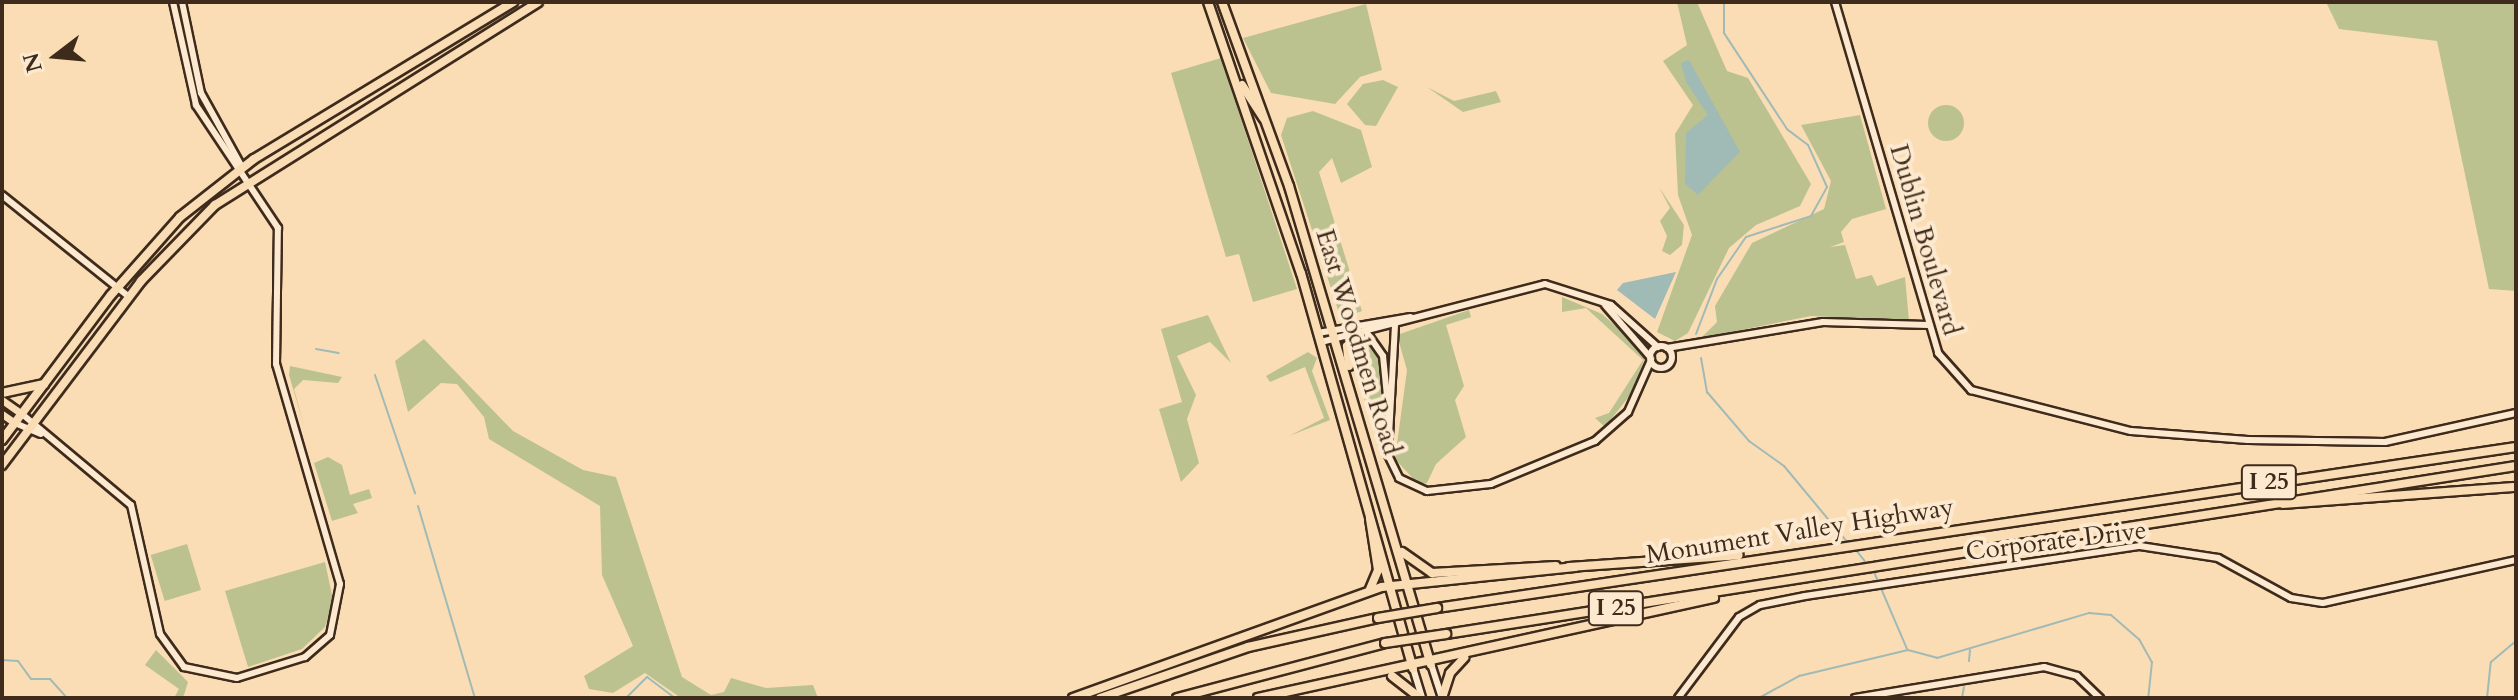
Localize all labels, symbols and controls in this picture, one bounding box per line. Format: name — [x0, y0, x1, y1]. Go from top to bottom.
north arrow — [16, 16, 96, 96]
text: N — [16, 49, 50, 76]
street label: Dublin Boulevard — [1883, 141, 1967, 339]
street label: East Woodmen Road — [1309, 225, 1407, 459]
road number: I 25 — [2239, 462, 2299, 502]
street label: Monument Valley Highway — [1644, 491, 1956, 571]
street label: Corporate Drive — [1964, 514, 2148, 568]
road number: I 25 — [1586, 588, 1646, 628]

